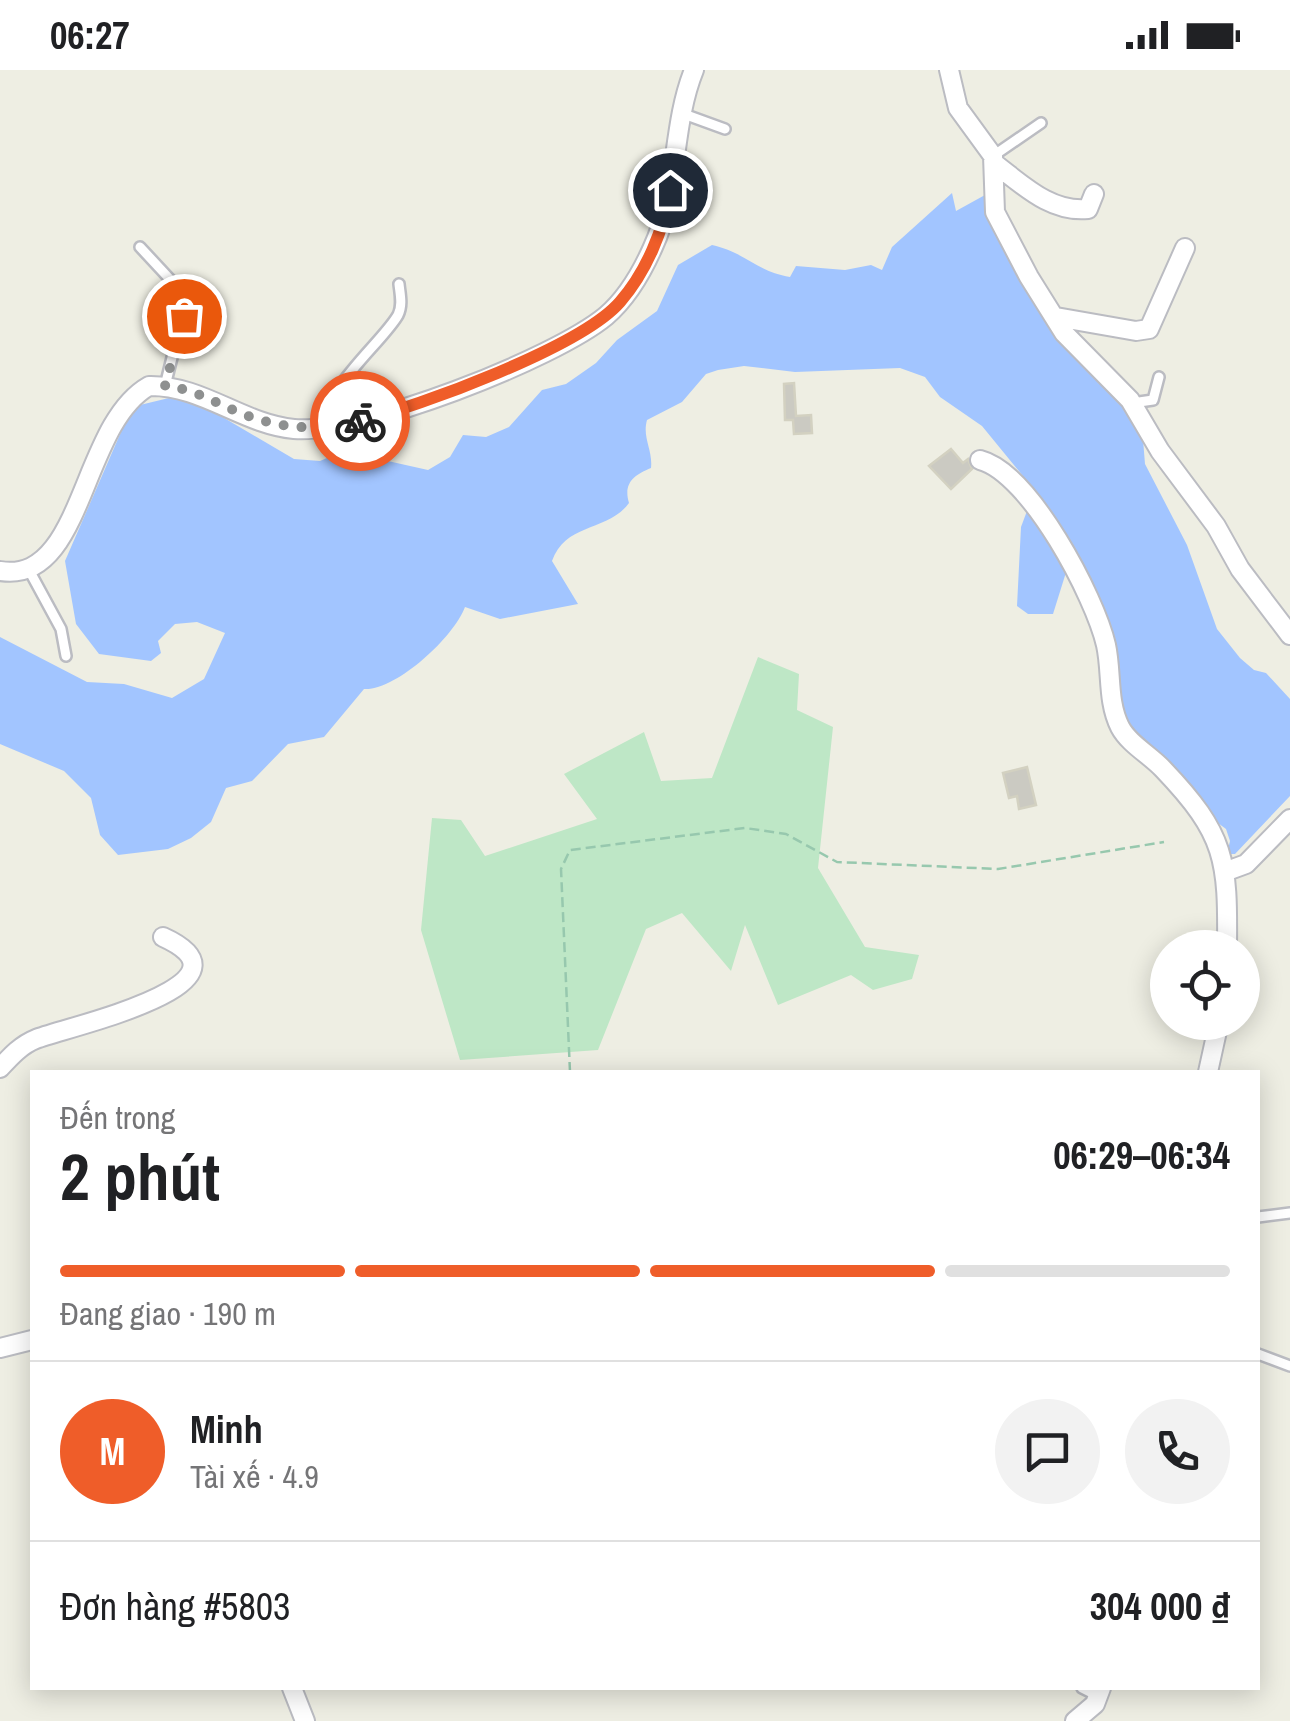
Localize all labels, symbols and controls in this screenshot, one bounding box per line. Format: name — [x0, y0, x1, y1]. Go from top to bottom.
text: 06:27 — [50, 10, 130, 61]
pin — [628, 148, 713, 233]
icon: home — [643, 163, 698, 218]
pin — [142, 274, 227, 359]
icon: bag — [157, 289, 212, 344]
courier — [310, 371, 410, 471]
icon: bike — [333, 394, 388, 449]
map controls — [1150, 930, 1260, 1040]
button: locate — [1150, 930, 1260, 1040]
text: Đến trong — [60, 1096, 175, 1139]
text: 06:29–06:34 — [1053, 1130, 1230, 1181]
text: 2 phút — [60, 1133, 220, 1220]
text: Đang giao · 190 m — [60, 1292, 276, 1335]
button: chat — [995, 1399, 1100, 1504]
button: phone — [1125, 1399, 1230, 1504]
text: Minh — [190, 1404, 263, 1455]
text: M — [100, 1426, 125, 1477]
text: Tài xế · 4.9 — [190, 1455, 319, 1498]
text: Đơn hàng #5803 — [60, 1581, 290, 1632]
text: 304 000 ₫ — [1090, 1581, 1230, 1632]

